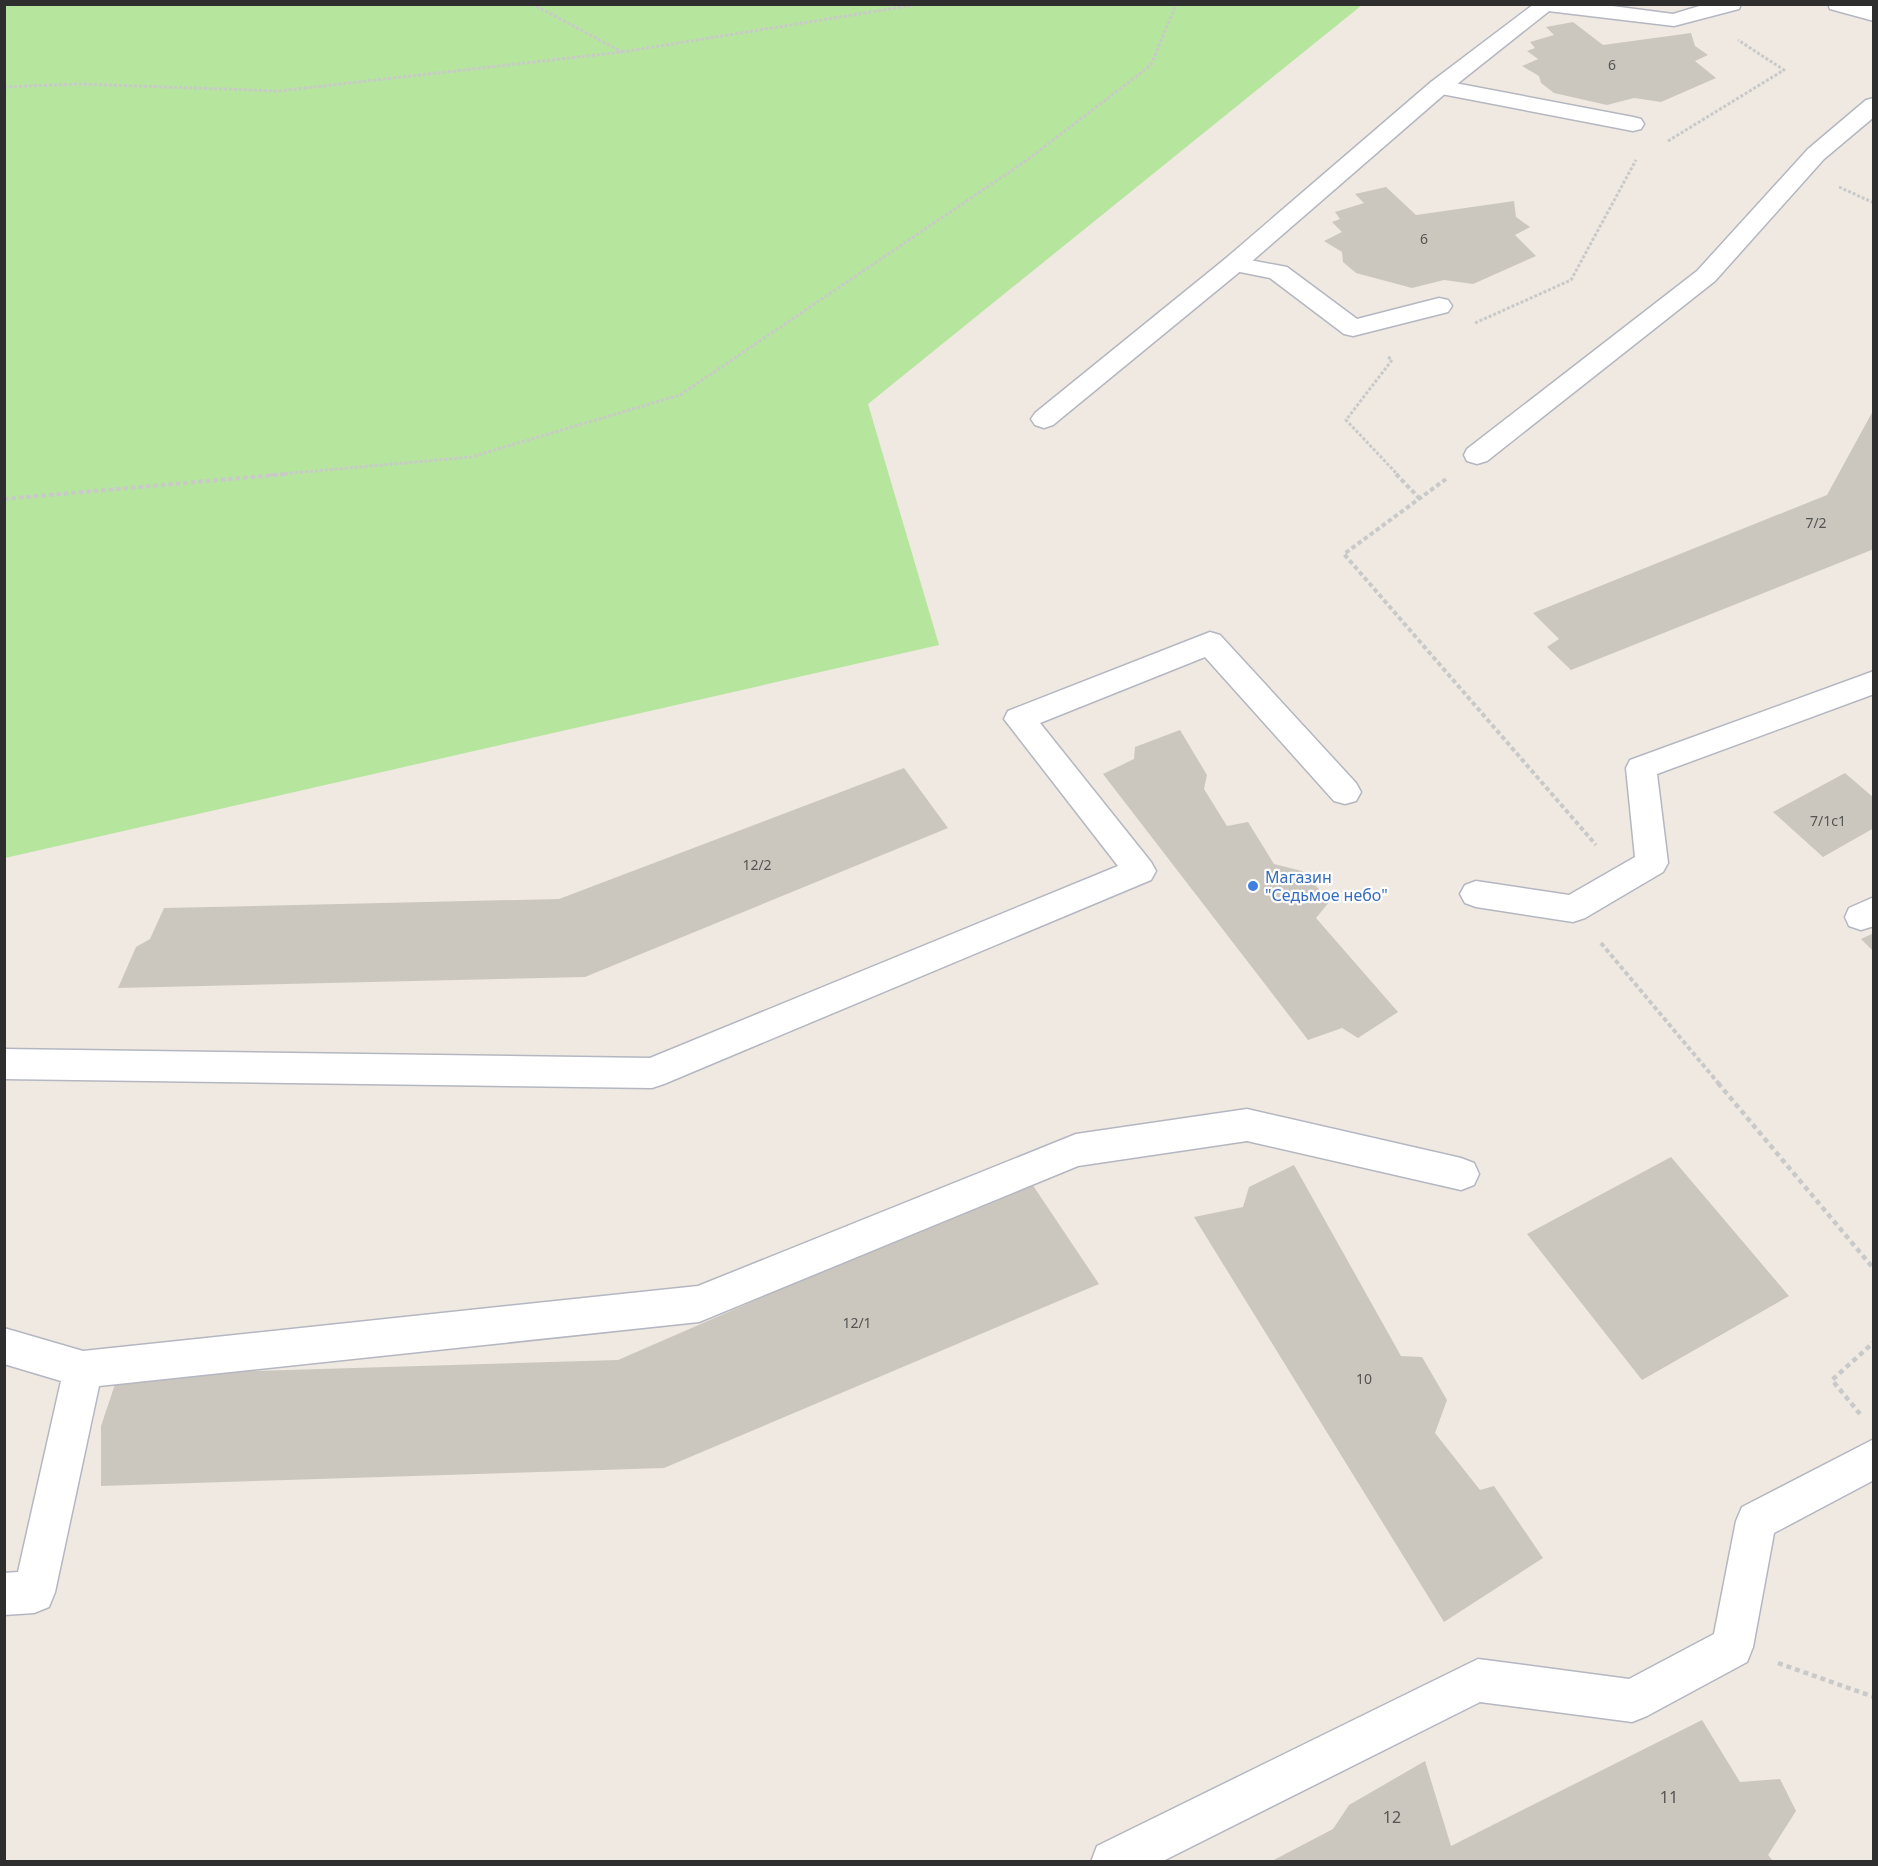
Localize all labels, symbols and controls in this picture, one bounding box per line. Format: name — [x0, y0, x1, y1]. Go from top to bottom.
house number: 6 — [1608, 55, 1616, 74]
house number: 6 — [1420, 229, 1428, 248]
house number: 7/2 — [1805, 513, 1827, 532]
house number: 7/1с1 — [1810, 811, 1846, 830]
house number: 12/2 — [742, 855, 772, 874]
place label: Магазин "Седьмое небо" — [1265, 866, 1388, 906]
marker: Магазин "Седьмое небо" — [1246, 879, 1260, 893]
house number: 12/1 — [842, 1313, 872, 1332]
house number: 10 — [1356, 1369, 1372, 1388]
house number: 11 — [1660, 1786, 1678, 1808]
house number: 12 — [1383, 1806, 1401, 1828]

